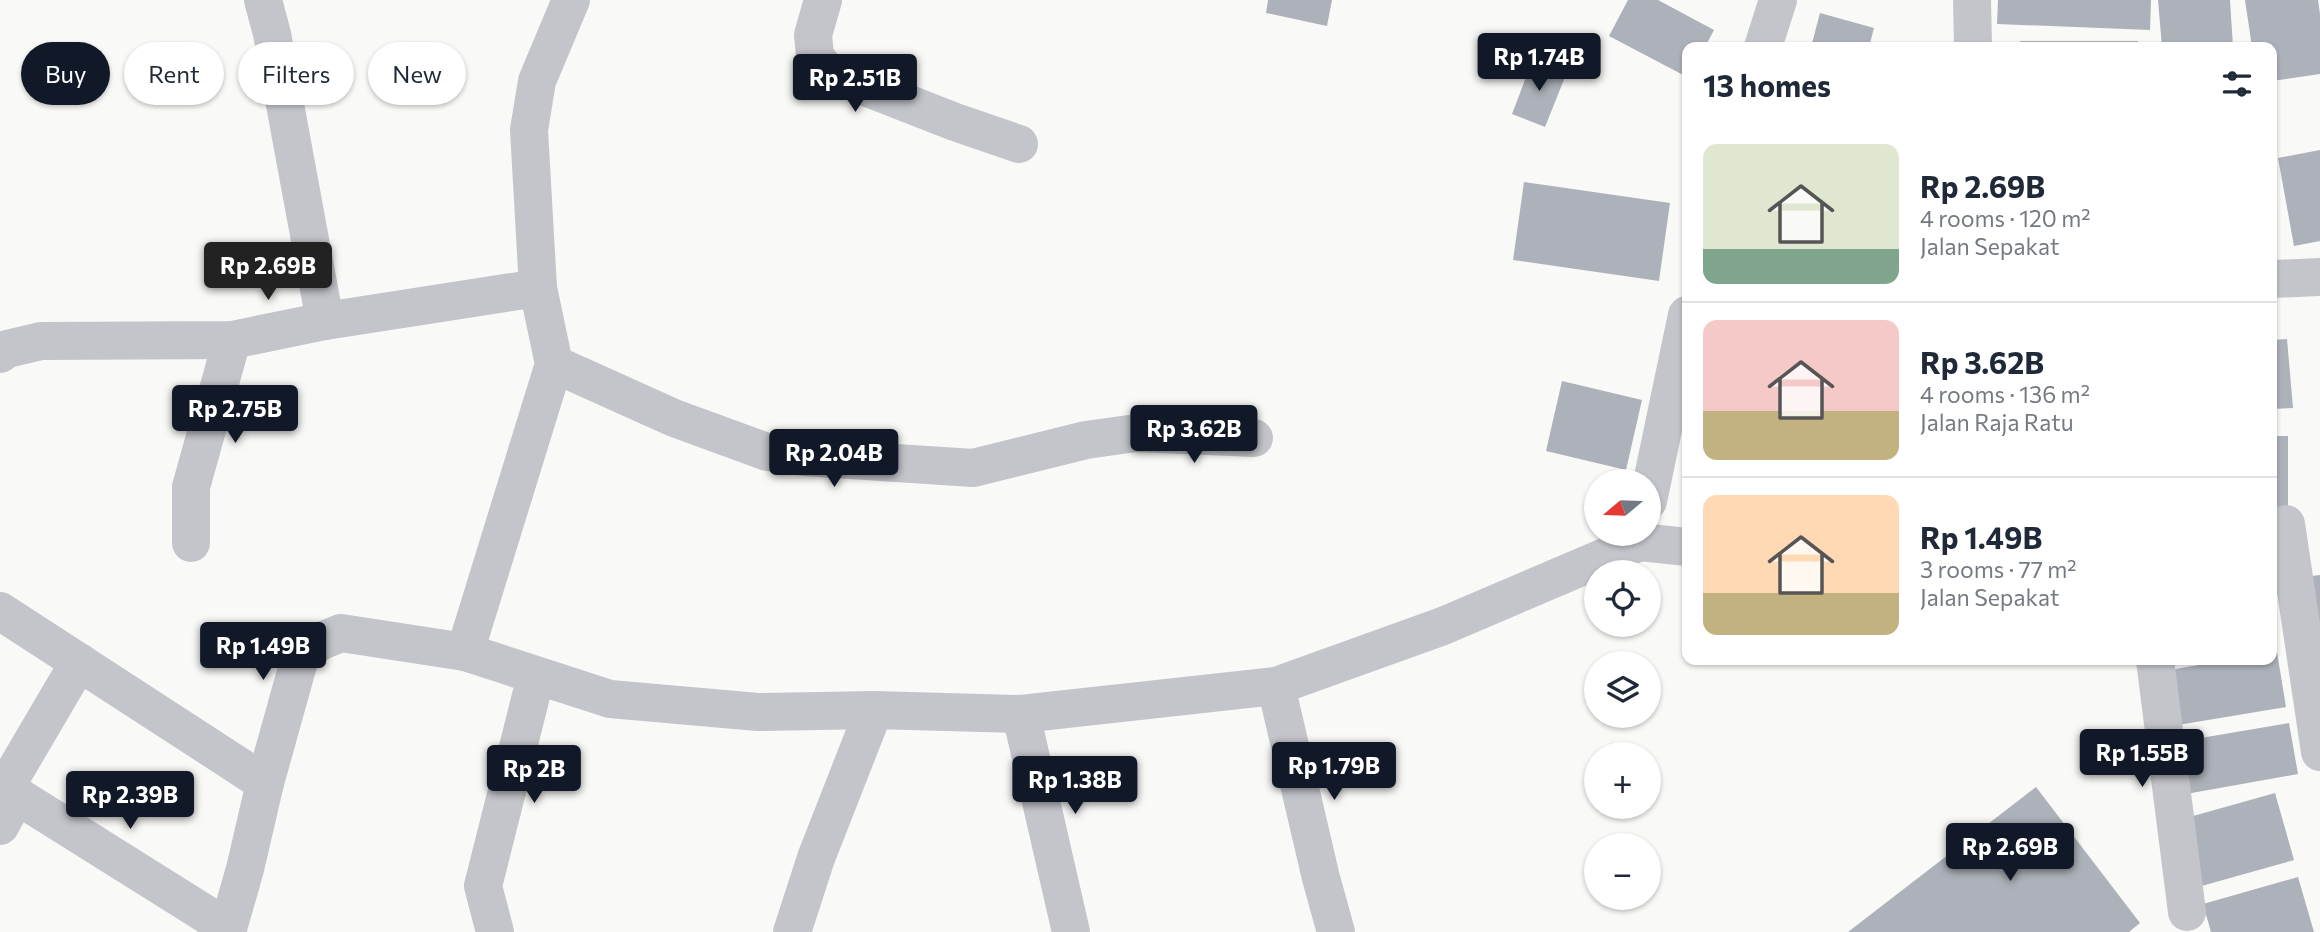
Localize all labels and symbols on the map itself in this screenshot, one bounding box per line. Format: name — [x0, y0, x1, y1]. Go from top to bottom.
pin: Rp 1.74B — [1467, 34, 1611, 93]
pin: Rp 2.51B — [783, 54, 927, 114]
pin: Rp 2.69B — [196, 243, 340, 302]
pin: Rp 2.75B — [163, 386, 307, 445]
pin: Rp 3.62B — [1122, 406, 1266, 465]
pin: Rp 2.04B — [762, 430, 906, 489]
north arrow — [1584, 469, 1661, 546]
pin: Rp 1.49B — [191, 622, 335, 682]
pin: Rp 1.55B — [2070, 730, 2214, 789]
pin: Rp 1.79B — [1262, 742, 1406, 802]
pin: Rp 2B — [485, 746, 583, 805]
pin: Rp 1.38B — [1003, 756, 1147, 816]
pin: Rp 2.39B — [58, 772, 202, 831]
pin: Rp 2.69B — [1938, 824, 2082, 883]

